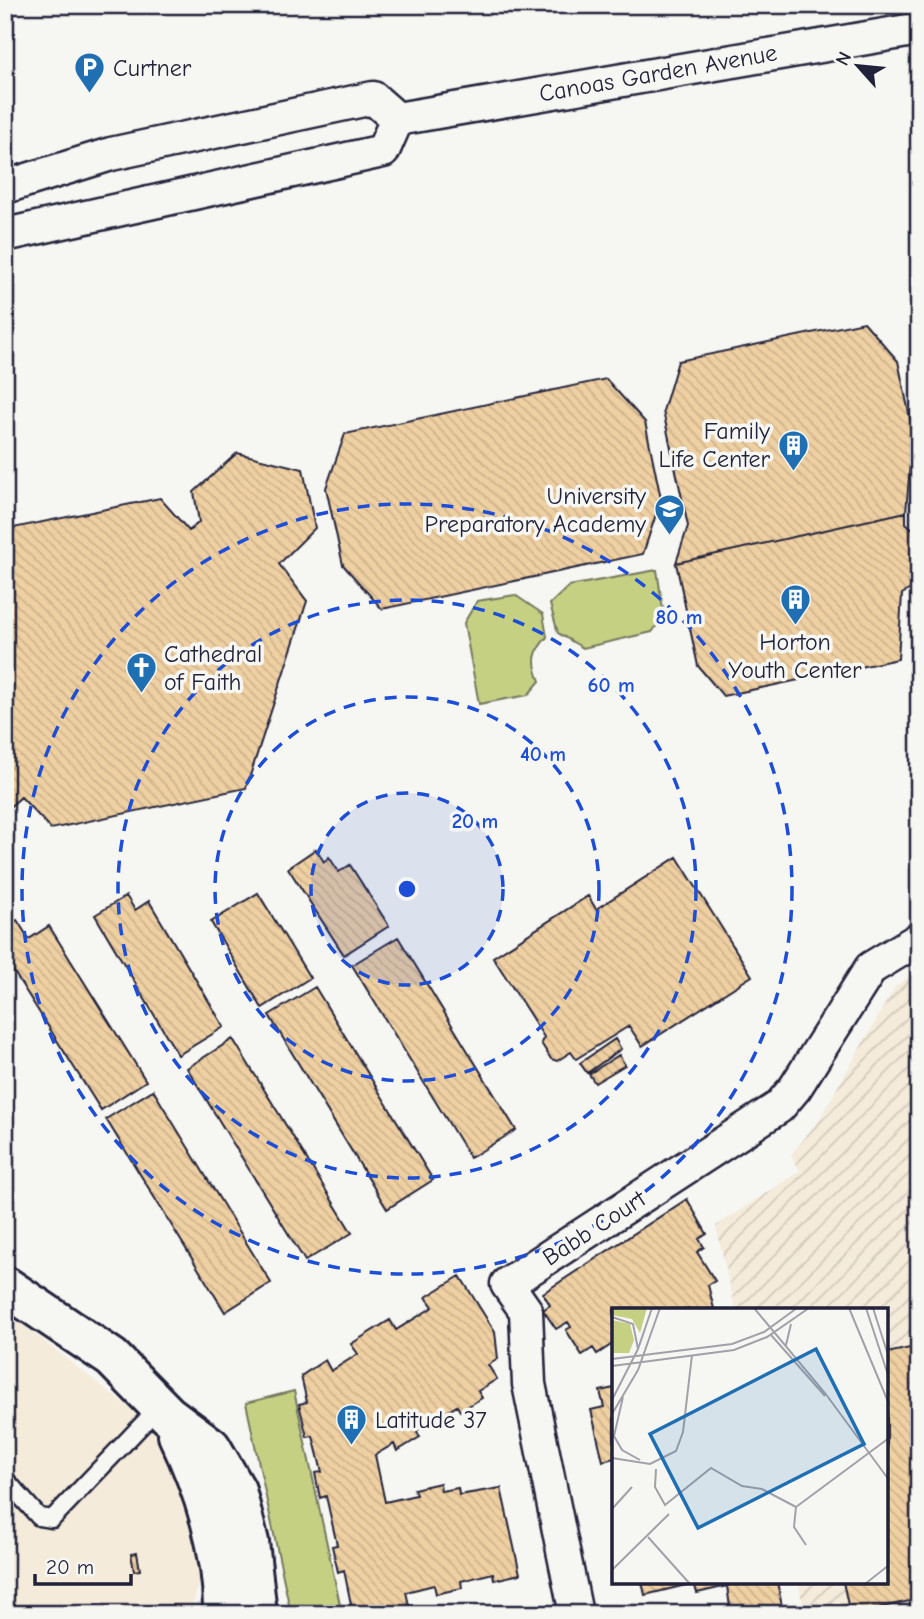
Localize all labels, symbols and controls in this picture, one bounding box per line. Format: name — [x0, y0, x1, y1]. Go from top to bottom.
north arrow — [822, 32, 892, 102]
street label: Canoas Garden Avenue — [537, 38, 779, 108]
text: N — [831, 48, 856, 69]
parking icon: Curtner — [73, 51, 107, 95]
place label: Curtner — [113, 54, 192, 82]
place label: Family Life Center — [658, 417, 770, 473]
building icon: Family Life Center — [776, 428, 810, 472]
place label: University Preparatory Academy — [425, 482, 646, 538]
school or university icon: University Preparatory Academy — [652, 493, 686, 537]
building icon: Horton Youth Center — [778, 583, 812, 627]
text: 80 m — [656, 605, 702, 629]
place label: Horton Youth Center — [728, 628, 862, 684]
place label: Cathedral of Faith — [164, 640, 262, 696]
church icon: Cathedral of Faith — [124, 651, 158, 695]
text: 60 m — [587, 673, 635, 697]
text: 40 m — [520, 742, 566, 766]
text: 20 m — [452, 809, 498, 833]
centre of rings — [395, 877, 419, 901]
street label: Babb Court — [537, 1184, 652, 1272]
inset map — [612, 1308, 889, 1584]
building icon: Latitude 37 — [335, 1403, 369, 1447]
place label: Latitude 37 — [375, 1406, 487, 1434]
scale bar — [35, 1542, 131, 1586]
text: 20 m — [46, 1555, 94, 1579]

